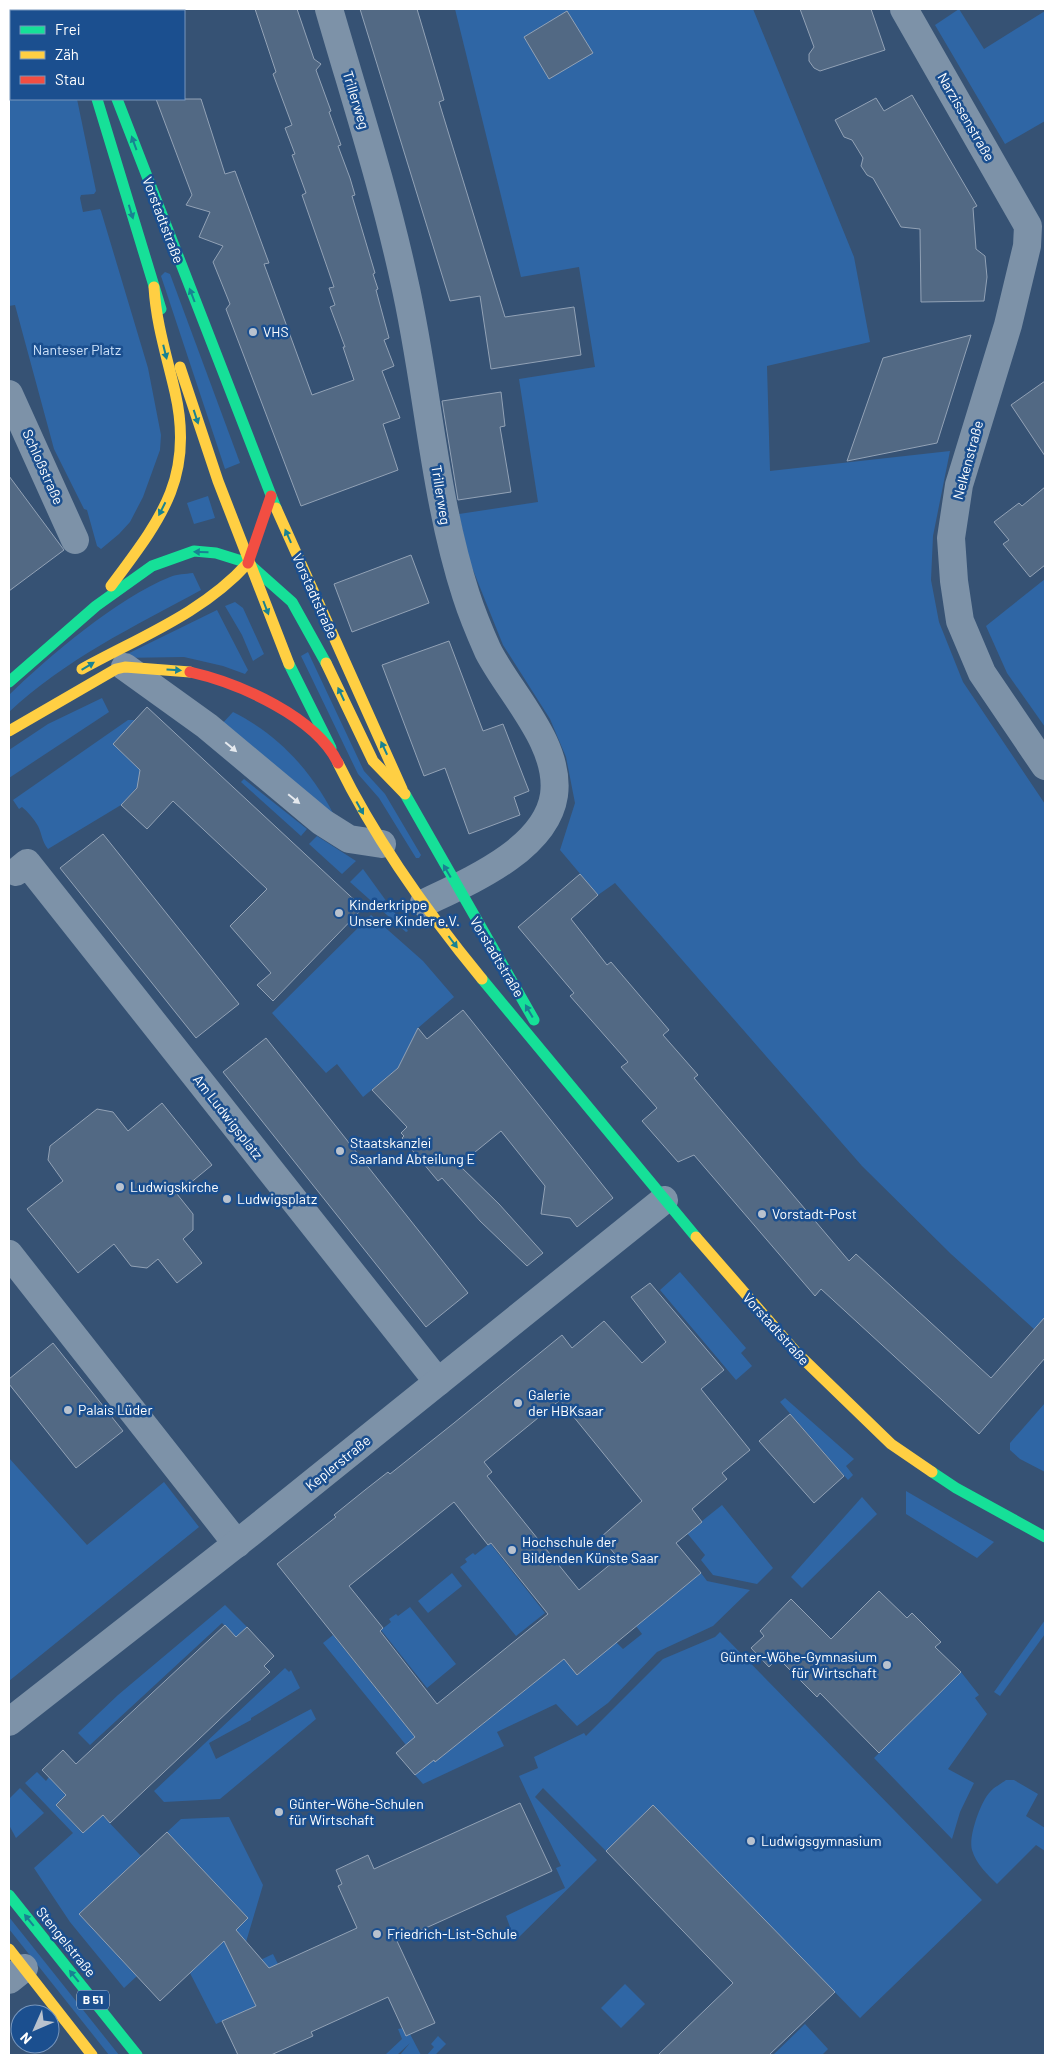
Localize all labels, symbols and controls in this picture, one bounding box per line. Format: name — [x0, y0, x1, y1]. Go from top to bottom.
legend — [10, 10, 185, 100]
text: Frei — [55, 20, 81, 38]
text: Zäh — [55, 45, 79, 63]
street label: Trillerweg — [340, 69, 373, 131]
text: Stau — [55, 70, 85, 88]
street label: Narzissenstraße — [934, 70, 999, 164]
one-way arrow — [130, 136, 137, 151]
street label: Vorstadtstraße — [139, 174, 188, 265]
one-way arrow — [128, 205, 136, 220]
one-way arrow — [188, 287, 196, 302]
place label: VHS — [263, 323, 289, 340]
marker: VHS — [247, 326, 259, 338]
park label: Nanteser Platz — [33, 341, 121, 358]
one-way arrow — [161, 345, 169, 360]
one-way arrow — [193, 409, 200, 424]
street label: Nelkenstraße — [949, 418, 986, 501]
street label: Schloßstraße — [19, 426, 68, 507]
street label: Trillerweg — [428, 464, 455, 526]
one-way arrow — [158, 502, 166, 516]
one-way arrow — [284, 529, 292, 543]
one-way arrow — [193, 548, 209, 556]
street label: Vorstadtstraße — [289, 551, 342, 641]
one-way arrow — [262, 601, 270, 616]
one-way arrow — [82, 661, 95, 670]
one-way arrow — [166, 666, 182, 674]
one-way arrow — [337, 687, 345, 701]
one-way arrow — [225, 741, 237, 753]
one-way arrow — [379, 741, 387, 755]
one-way arrow — [287, 793, 300, 804]
one-way arrow — [356, 801, 365, 814]
one-way arrow — [442, 865, 451, 878]
place label: Kinderkrippe Unsere Kinder e.V. — [349, 896, 460, 929]
marker: Kinderkrippe Unsere Kinder e.V. — [333, 907, 345, 919]
street label: Vorstadtstraße — [467, 913, 528, 1000]
one-way arrow — [448, 935, 458, 949]
one-way arrow — [525, 1005, 534, 1018]
street label: Am Ludwigsplatz — [190, 1071, 267, 1163]
place label: Staatskanzlei Saarland Abteilung E — [350, 1134, 475, 1167]
marker: Staatskanzlei Saarland Abteilung E — [334, 1145, 346, 1157]
place label: Ludwigskirche — [130, 1178, 219, 1195]
marker: Ludwigskirche — [114, 1181, 126, 1193]
place label: Ludwigsplatz — [237, 1190, 317, 1207]
marker: Ludwigsplatz — [221, 1193, 233, 1205]
place label: Vorstadt-Post — [772, 1205, 857, 1222]
marker: Vorstadt-Post — [756, 1208, 768, 1220]
street label: Vorstadtstraße — [740, 1289, 813, 1368]
place label: Galerie der HBKsaar — [528, 1386, 604, 1419]
marker: Galerie der HBKsaar — [512, 1397, 524, 1409]
place label: Palais Lüder — [78, 1401, 153, 1418]
marker: Palais Lüder — [62, 1404, 74, 1416]
street label: Keplerstraße — [302, 1431, 374, 1494]
place label: Hochschule der Bildenden Künste Saar — [522, 1533, 659, 1566]
marker: Hochschule der Bildenden Künste Saar — [506, 1544, 518, 1556]
place label: Günter-Wöhe-Gymnasium für Wirtschaft — [720, 1648, 877, 1681]
marker: Günter-Wöhe-Gymnasium für Wirtschaft — [881, 1659, 893, 1671]
place label: Günter-Wöhe-Schulen für Wirtschaft — [289, 1795, 424, 1828]
marker: Günter-Wöhe-Schulen für Wirtschaft — [273, 1806, 285, 1818]
place label: Ludwigsgymnasium — [761, 1832, 882, 1849]
marker: Ludwigsgymnasium — [745, 1835, 757, 1847]
street label: Stengelstraße — [33, 1903, 100, 1980]
one-way arrow — [23, 1914, 34, 1927]
place label: Friedrich-List-Schule — [387, 1925, 517, 1942]
marker: Friedrich-List-Schule — [371, 1928, 383, 1940]
one-way arrow — [68, 1970, 79, 1983]
road number: B 51 — [77, 1990, 109, 2010]
north arrow — [10, 2004, 60, 2054]
text: N — [16, 2029, 35, 2048]

